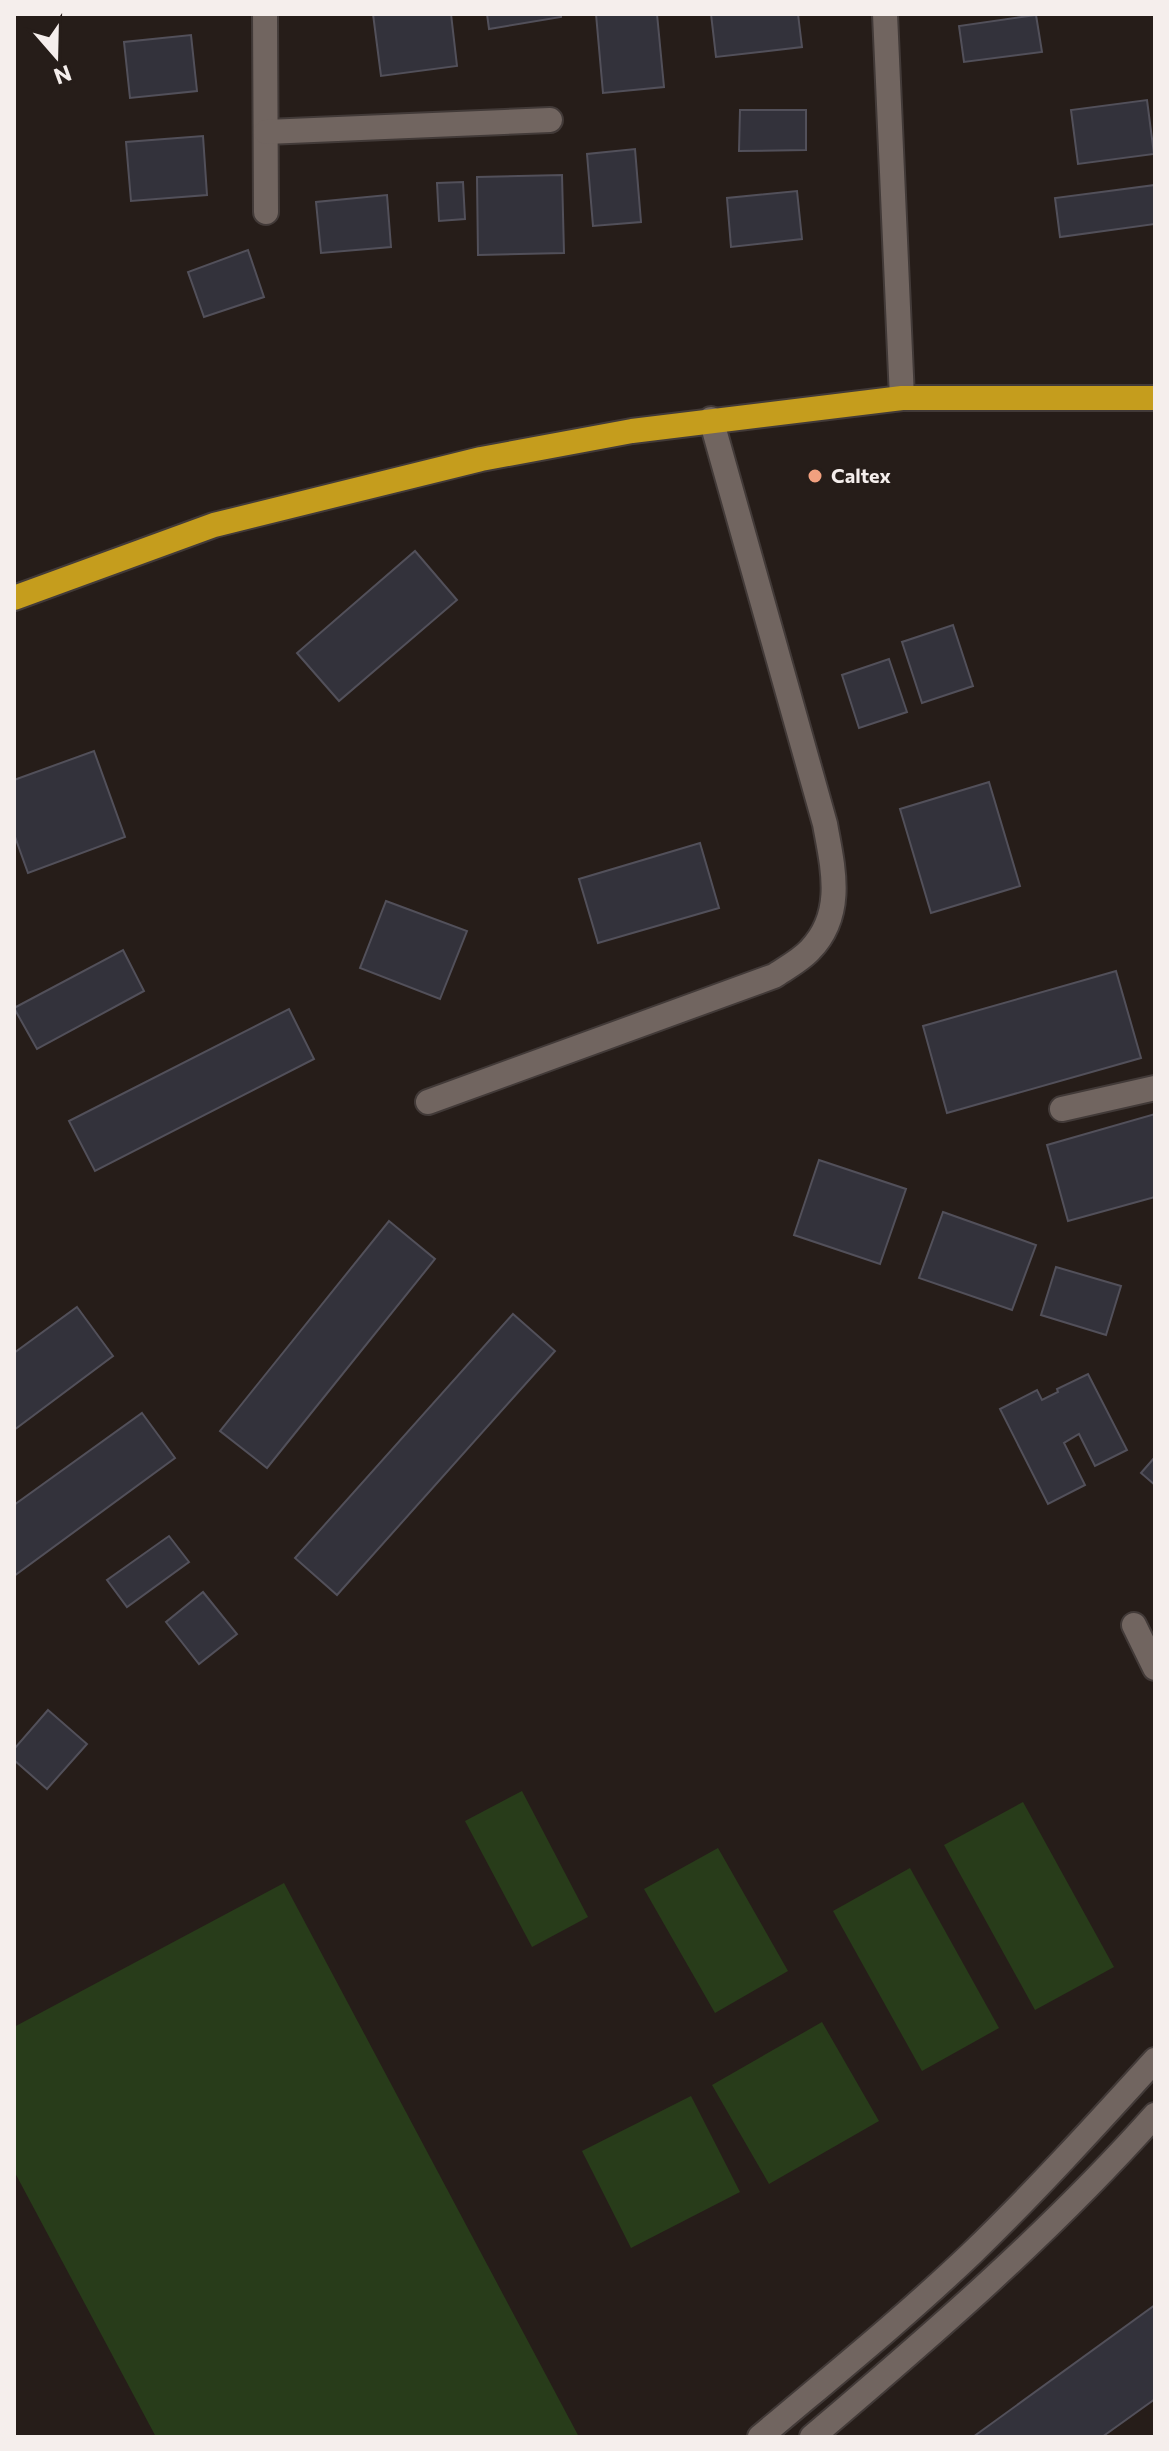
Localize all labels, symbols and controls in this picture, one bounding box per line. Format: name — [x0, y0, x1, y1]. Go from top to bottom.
north arrow — [16, 16, 96, 96]
text: N — [51, 60, 75, 91]
place label: Caltex — [831, 463, 892, 487]
marker: Caltex — [806, 467, 824, 485]

